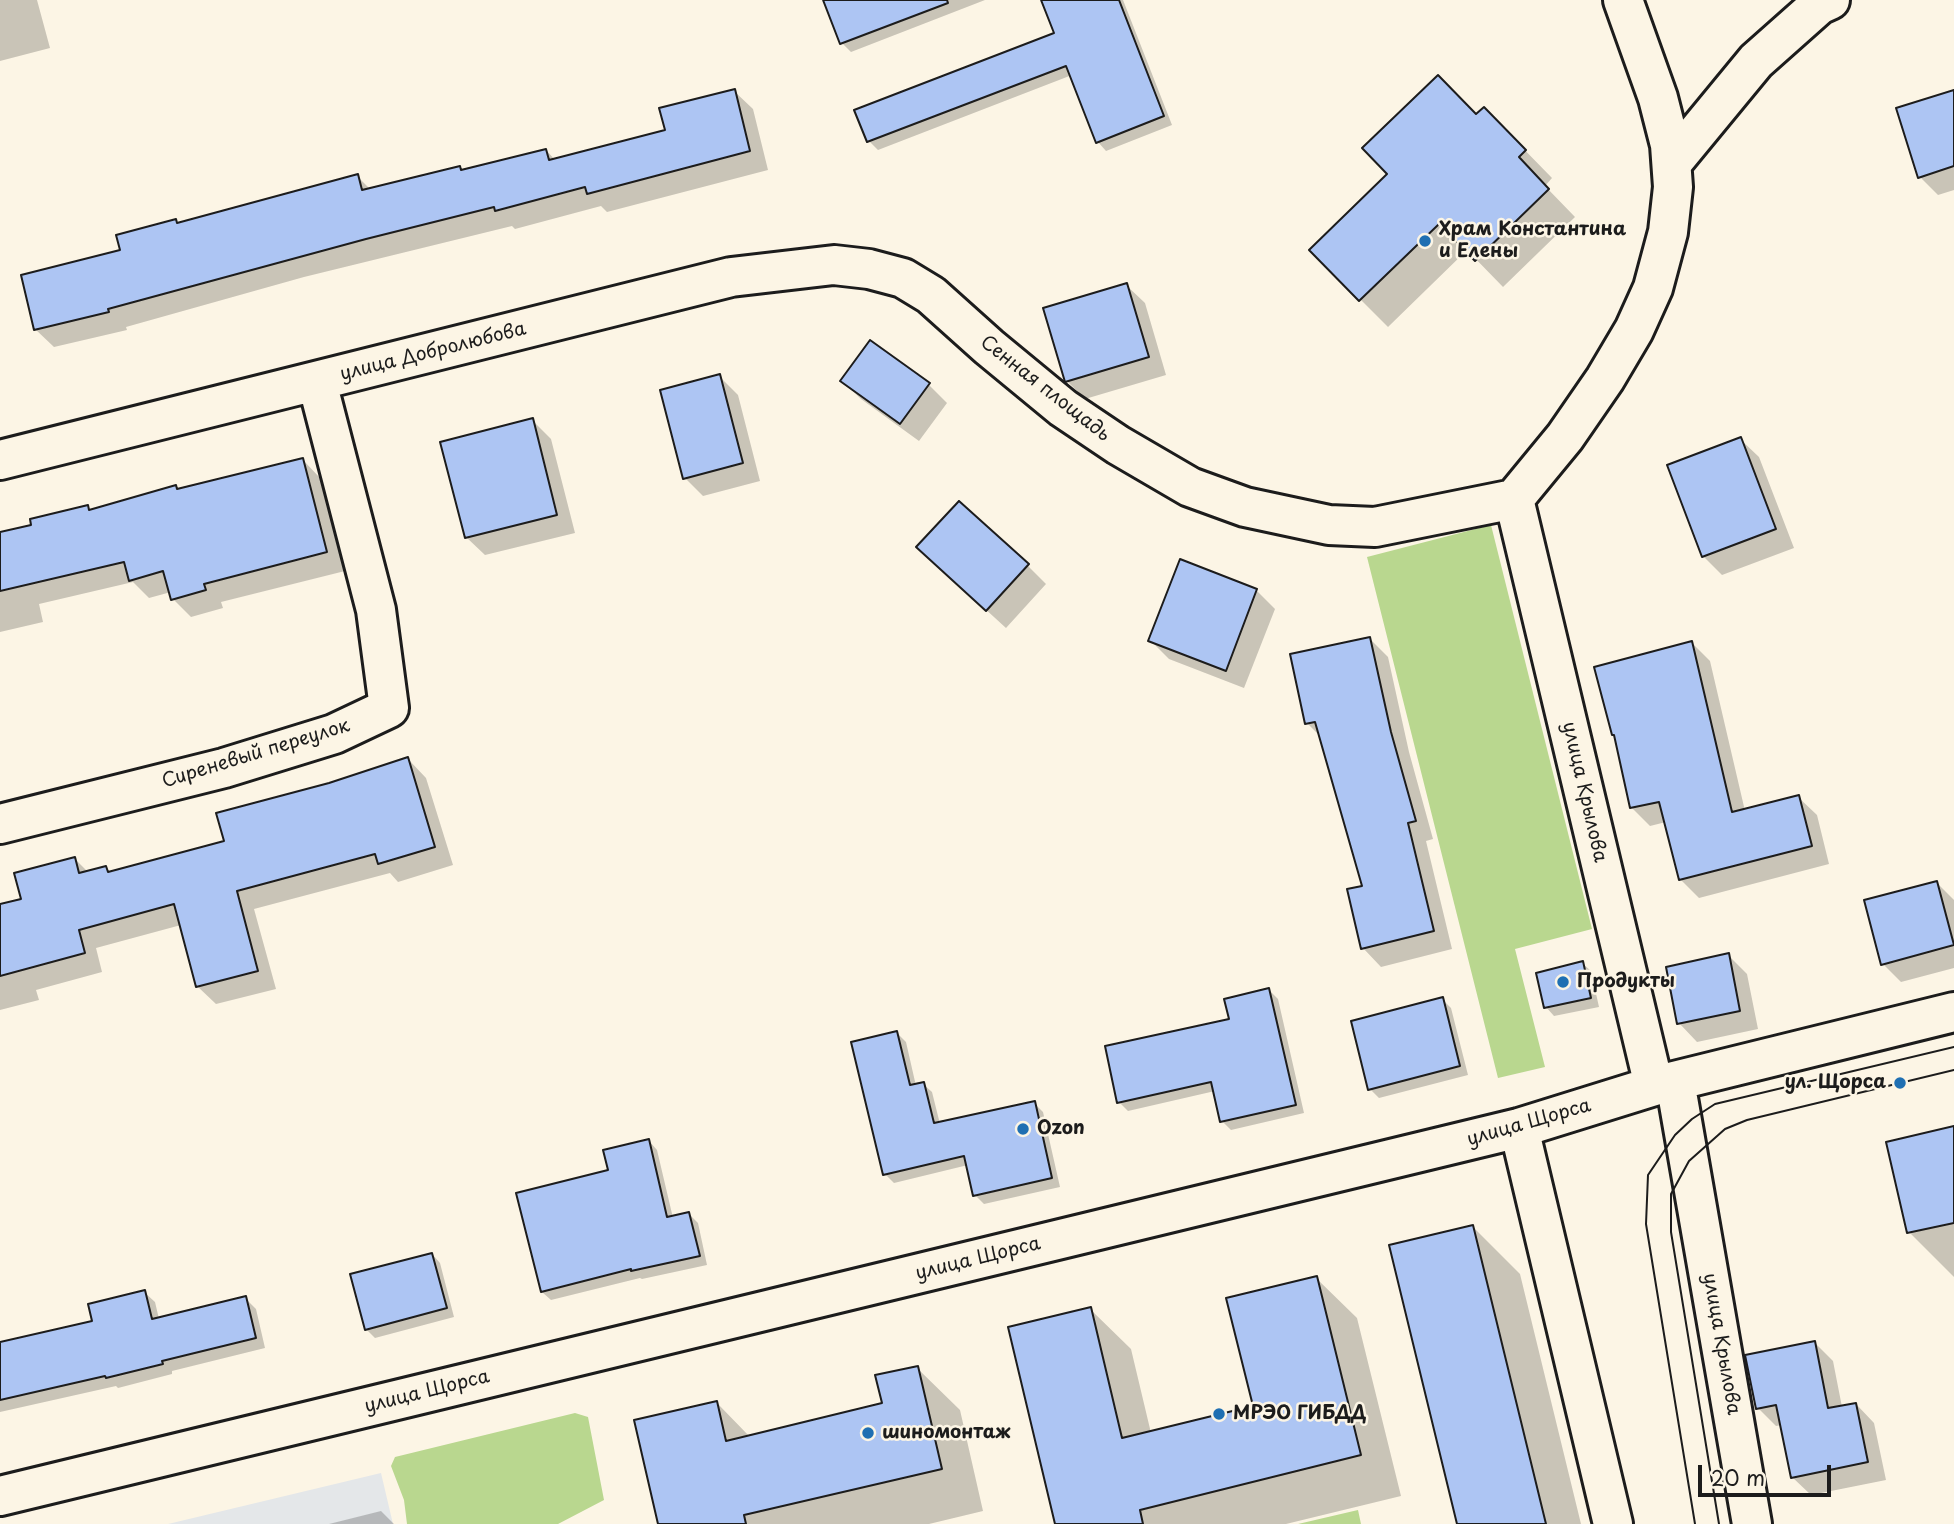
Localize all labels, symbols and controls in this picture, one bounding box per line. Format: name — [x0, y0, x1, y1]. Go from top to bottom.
place label: Храм Константина и Елены — [1439, 219, 1626, 263]
marker: Храм Константина и Елены — [1417, 233, 1433, 249]
street label: улица Добролюбова — [338, 318, 528, 386]
street label: Сенная площадь — [976, 331, 1114, 447]
street label: Сиреневый переулок — [159, 715, 353, 793]
street label: улица Крылова — [1557, 719, 1611, 865]
place label: Продукты — [1577, 971, 1675, 993]
marker: Продукты — [1555, 974, 1571, 990]
place label: ул. Щорса — [1785, 1072, 1886, 1094]
marker: ул. Щорса — [1892, 1075, 1908, 1091]
street label: улица Щорса — [1464, 1094, 1594, 1152]
place label: Ozon — [1037, 1118, 1085, 1140]
marker: Ozon — [1015, 1121, 1031, 1137]
street label: улица Щорса — [913, 1232, 1043, 1286]
street label: улица Крылова — [1697, 1271, 1745, 1417]
street label: улица Щорса — [362, 1365, 492, 1419]
place label: МРЭО ГИБДД — [1233, 1403, 1366, 1425]
marker: МРЭО ГИБДД — [1211, 1406, 1227, 1422]
place label: шиномонтаж — [882, 1422, 1011, 1444]
marker: шиномонтаж — [860, 1425, 876, 1441]
scale bar — [1702, 1450, 1835, 1494]
text: 20 m — [1711, 1461, 1765, 1493]

